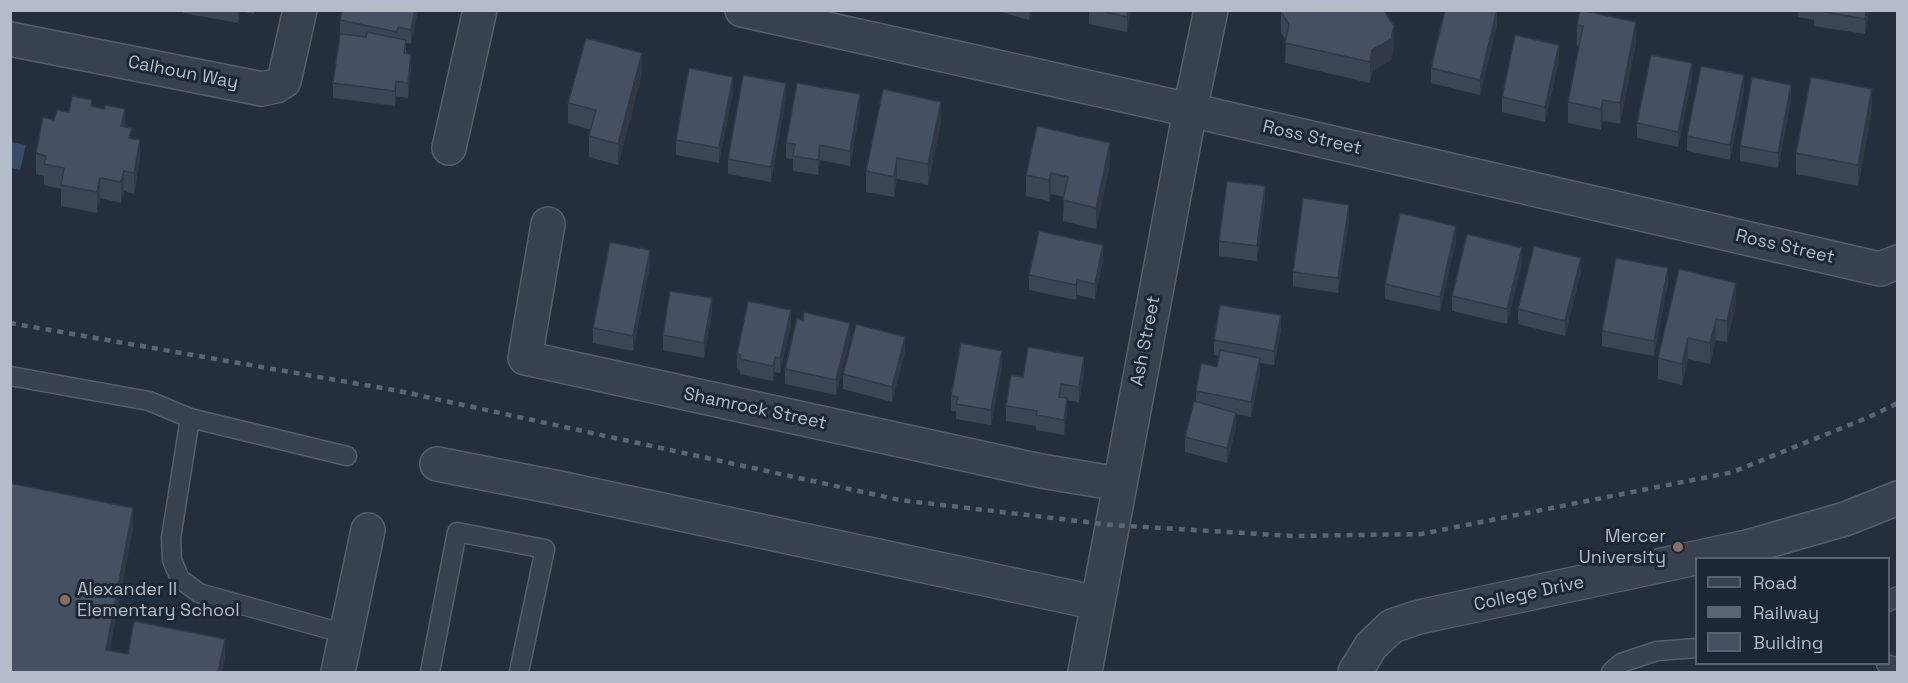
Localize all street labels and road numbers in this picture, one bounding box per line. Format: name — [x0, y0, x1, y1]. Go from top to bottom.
street label: Calhoun Way — [126, 52, 240, 94]
street label: Ross Street — [1260, 116, 1364, 160]
street label: Ross Street — [1733, 225, 1837, 269]
street label: Ash Street — [1127, 294, 1165, 388]
street label: Shamrock Street — [682, 383, 828, 435]
street label: College Drive — [1472, 572, 1586, 616]

